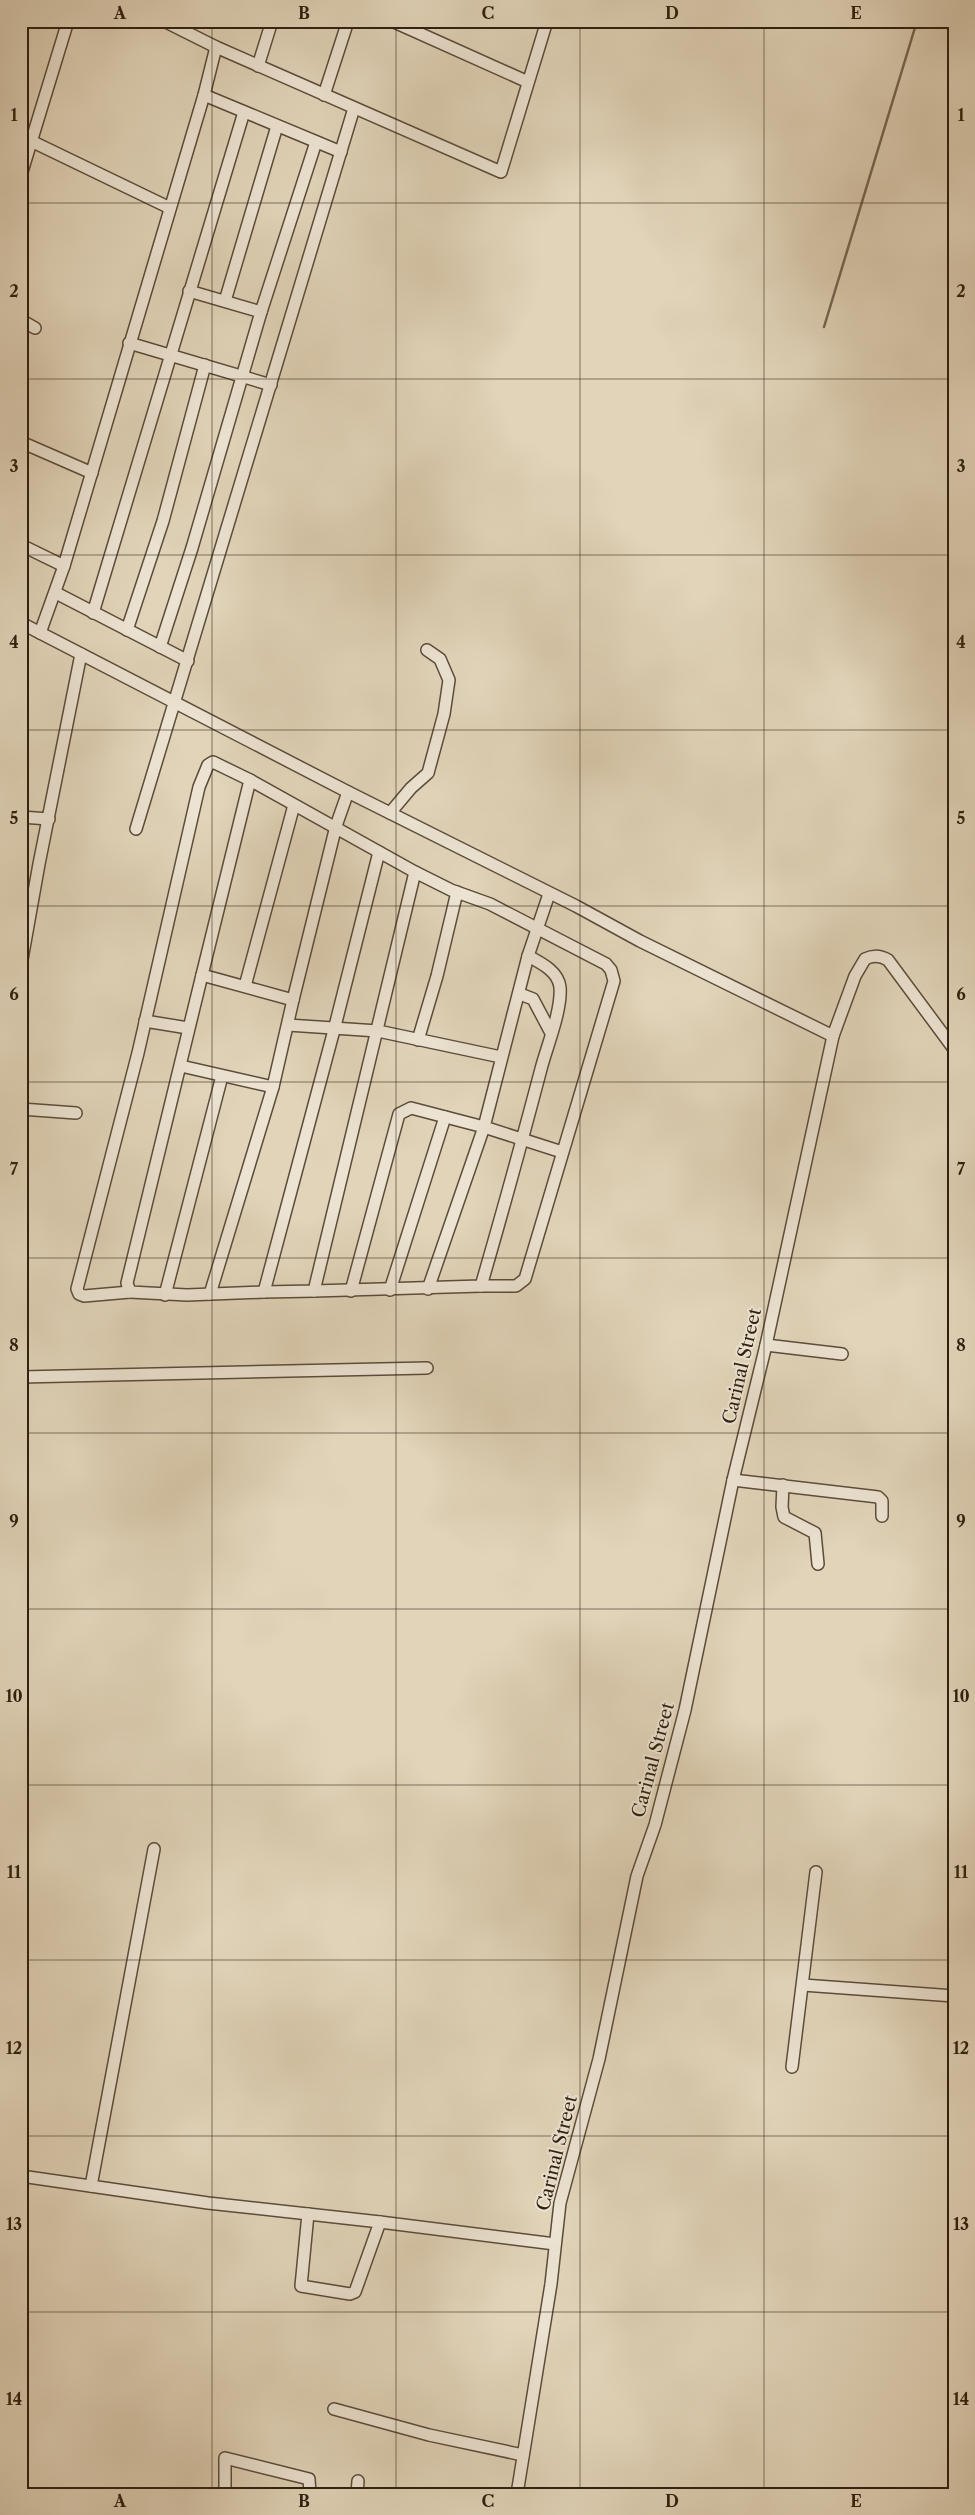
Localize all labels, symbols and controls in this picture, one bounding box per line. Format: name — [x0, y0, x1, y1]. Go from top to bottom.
text: A — [113, 3, 127, 23]
text: B — [298, 3, 310, 23]
text: C — [482, 3, 494, 23]
text: D — [665, 3, 679, 23]
text: E — [850, 3, 862, 23]
text: 1 — [10, 105, 18, 125]
text: 1 — [957, 105, 965, 125]
text: 2 — [9, 281, 19, 301]
text: 2 — [956, 281, 966, 301]
text: 3 — [9, 456, 19, 476]
text: 3 — [956, 456, 966, 476]
text: 4 — [9, 632, 19, 652]
text: 4 — [956, 632, 966, 652]
text: 5 — [10, 808, 19, 828]
text: 5 — [957, 808, 966, 828]
text: 6 — [9, 984, 19, 1004]
text: 6 — [956, 984, 966, 1004]
text: 7 — [10, 1159, 19, 1179]
text: 7 — [957, 1159, 966, 1179]
street label: Carinal Street — [718, 1305, 766, 1426]
text: 8 — [9, 1335, 19, 1355]
text: 8 — [956, 1335, 966, 1355]
text: 9 — [9, 1511, 19, 1531]
text: 9 — [956, 1511, 966, 1531]
text: 10 — [5, 1686, 23, 1706]
text: 10 — [952, 1686, 970, 1706]
street label: Carinal Street — [627, 1699, 679, 1820]
text: 11 — [7, 1862, 22, 1882]
text: 11 — [954, 1862, 969, 1882]
text: 12 — [6, 2038, 22, 2058]
text: 12 — [953, 2038, 969, 2058]
street label: Carinal Street — [532, 2092, 582, 2213]
text: 13 — [6, 2214, 22, 2234]
text: 13 — [953, 2214, 969, 2234]
text: 14 — [6, 2389, 22, 2409]
text: 14 — [953, 2389, 969, 2409]
text: A — [113, 2491, 127, 2511]
text: B — [298, 2491, 310, 2511]
text: C — [482, 2491, 494, 2511]
text: D — [665, 2491, 679, 2511]
text: E — [850, 2491, 862, 2511]

